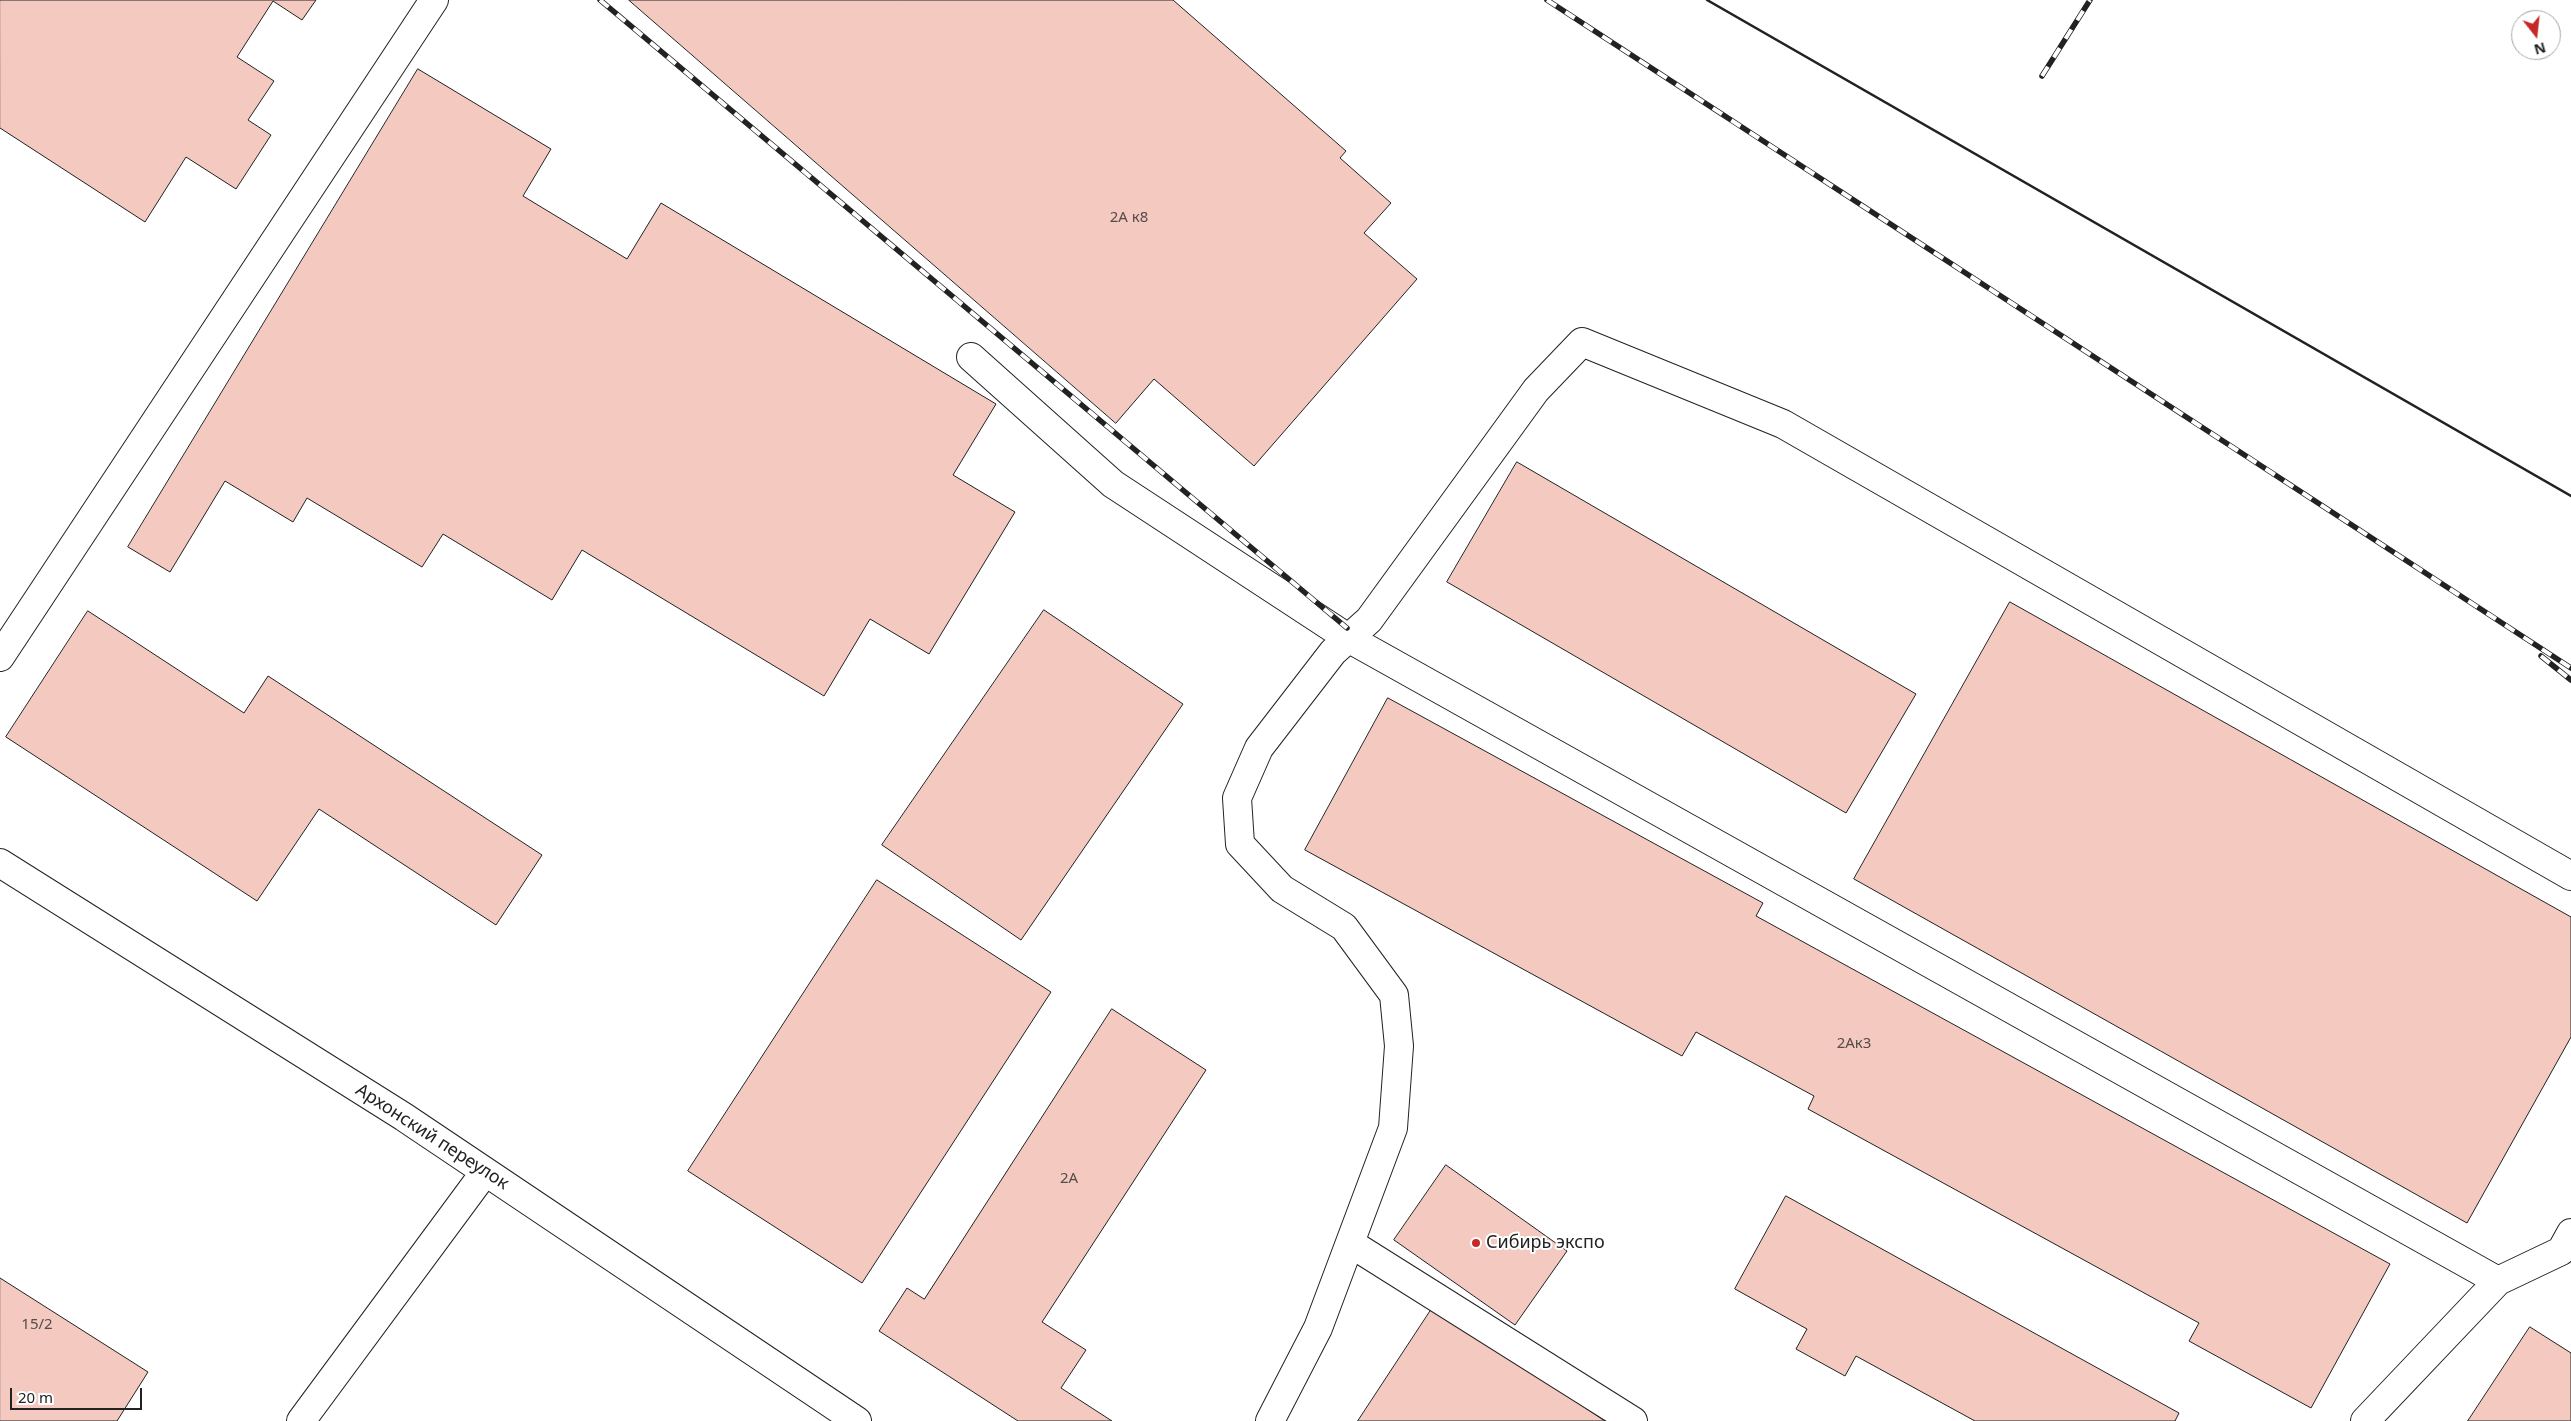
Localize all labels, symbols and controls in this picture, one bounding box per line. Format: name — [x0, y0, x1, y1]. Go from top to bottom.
north arrow — [2511, 10, 2561, 60]
text: N — [2532, 38, 2548, 60]
house number: 2А к8 — [1110, 209, 1148, 227]
house number: 2Ак3 — [1837, 1035, 1871, 1053]
street label: Архонский переулок — [351, 1079, 513, 1195]
house number: 2А — [1060, 1170, 1078, 1188]
place label: Сибирь экспо — [1486, 1232, 1605, 1254]
marker: Сибирь экспо — [1470, 1237, 1482, 1249]
house number: 15/2 — [21, 1316, 53, 1334]
scale bar — [12, 1378, 145, 1410]
text: 20 m — [18, 1387, 53, 1407]

